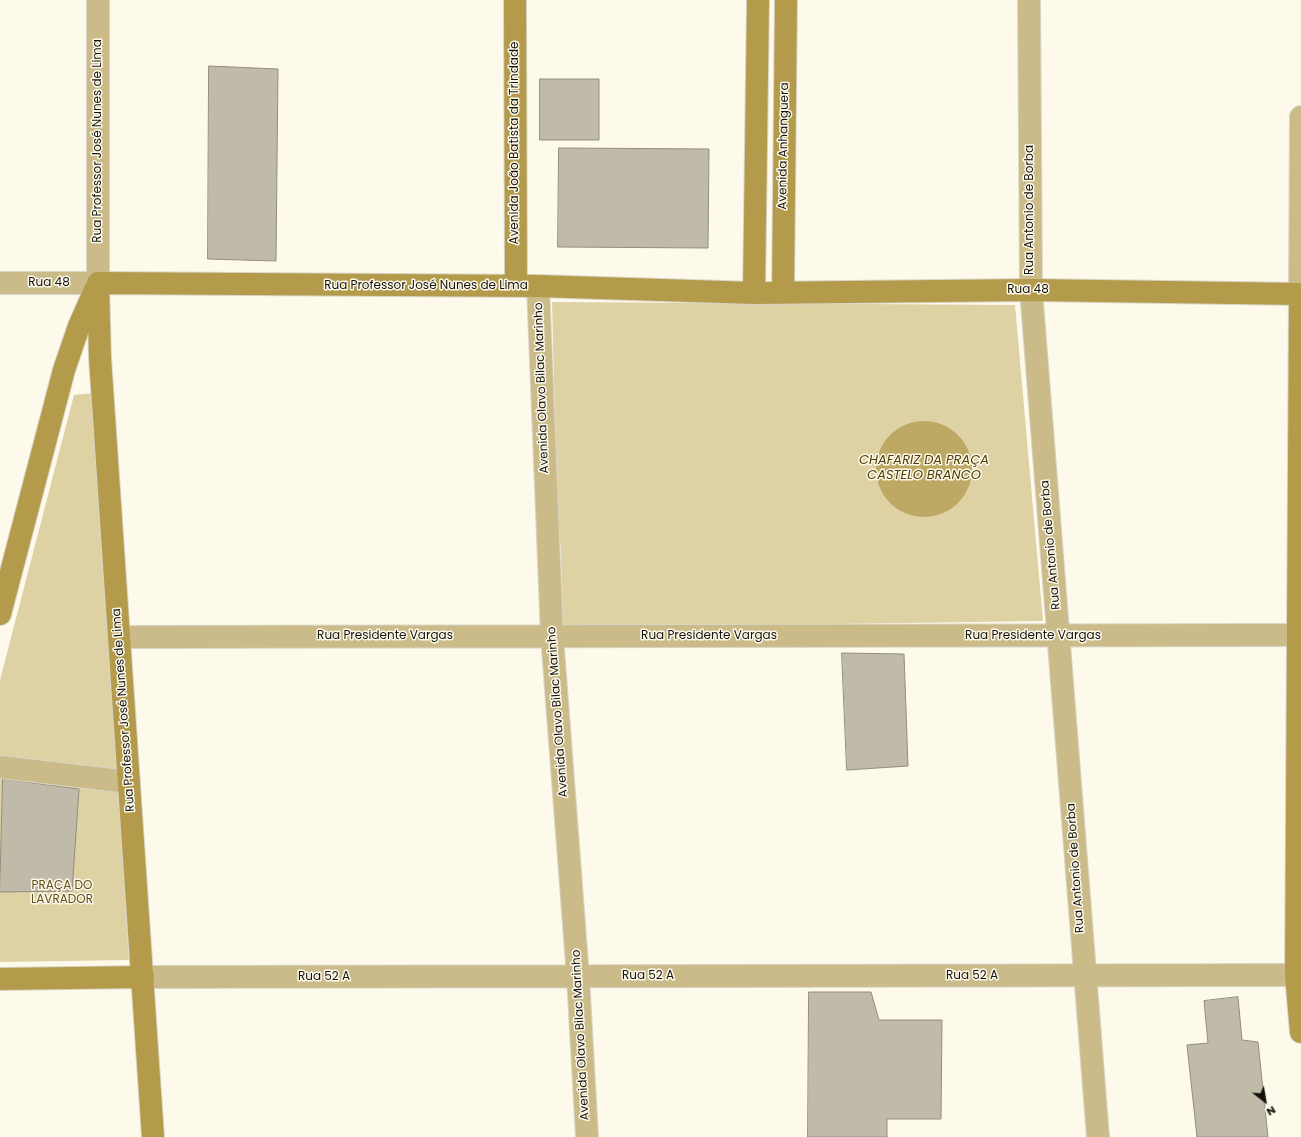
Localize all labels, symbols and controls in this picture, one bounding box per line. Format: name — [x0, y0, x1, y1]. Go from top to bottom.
street label: Rua Professor José Nunes de Lima — [91, 39, 105, 243]
street label: Avenida João Batista da Trindade — [508, 42, 522, 244]
street label: Avenida Anhanguera — [776, 82, 792, 210]
street label: Rua Antonio de Borba — [1023, 145, 1037, 275]
street label: Rua 48 — [28, 276, 70, 290]
street label: Rua Professor José Nunes de Lima — [324, 279, 528, 293]
street label: Rua 48 — [1007, 283, 1049, 297]
street label: Avenida Olavo Bilac Marinho — [532, 302, 552, 474]
water label: CHAFARIZ DA PRAÇA CASTELO BRANCO — [859, 453, 989, 484]
street label: Rua Antonio de Borba — [1038, 480, 1064, 610]
street label: Rua Professor José Nunes de Lima — [110, 608, 138, 812]
street label: Avenida Olavo Bilac Marinho — [545, 626, 571, 798]
street label: Rua Presidente Vargas — [317, 629, 453, 643]
street label: Rua Presidente Vargas — [641, 629, 777, 643]
street label: Rua Presidente Vargas — [965, 629, 1101, 643]
street label: Rua Antonio de Borba — [1064, 803, 1088, 933]
park label: PRAÇA DO LAVRADOR — [31, 879, 93, 907]
street label: Avenida Olavo Bilac Marinho — [569, 949, 593, 1121]
street label: Rua 52 A — [622, 969, 674, 983]
street label: Rua 52 A — [946, 969, 998, 983]
street label: Rua 52 A — [298, 970, 350, 984]
north arrow — [1245, 1081, 1285, 1121]
text: N — [1264, 1102, 1279, 1120]

